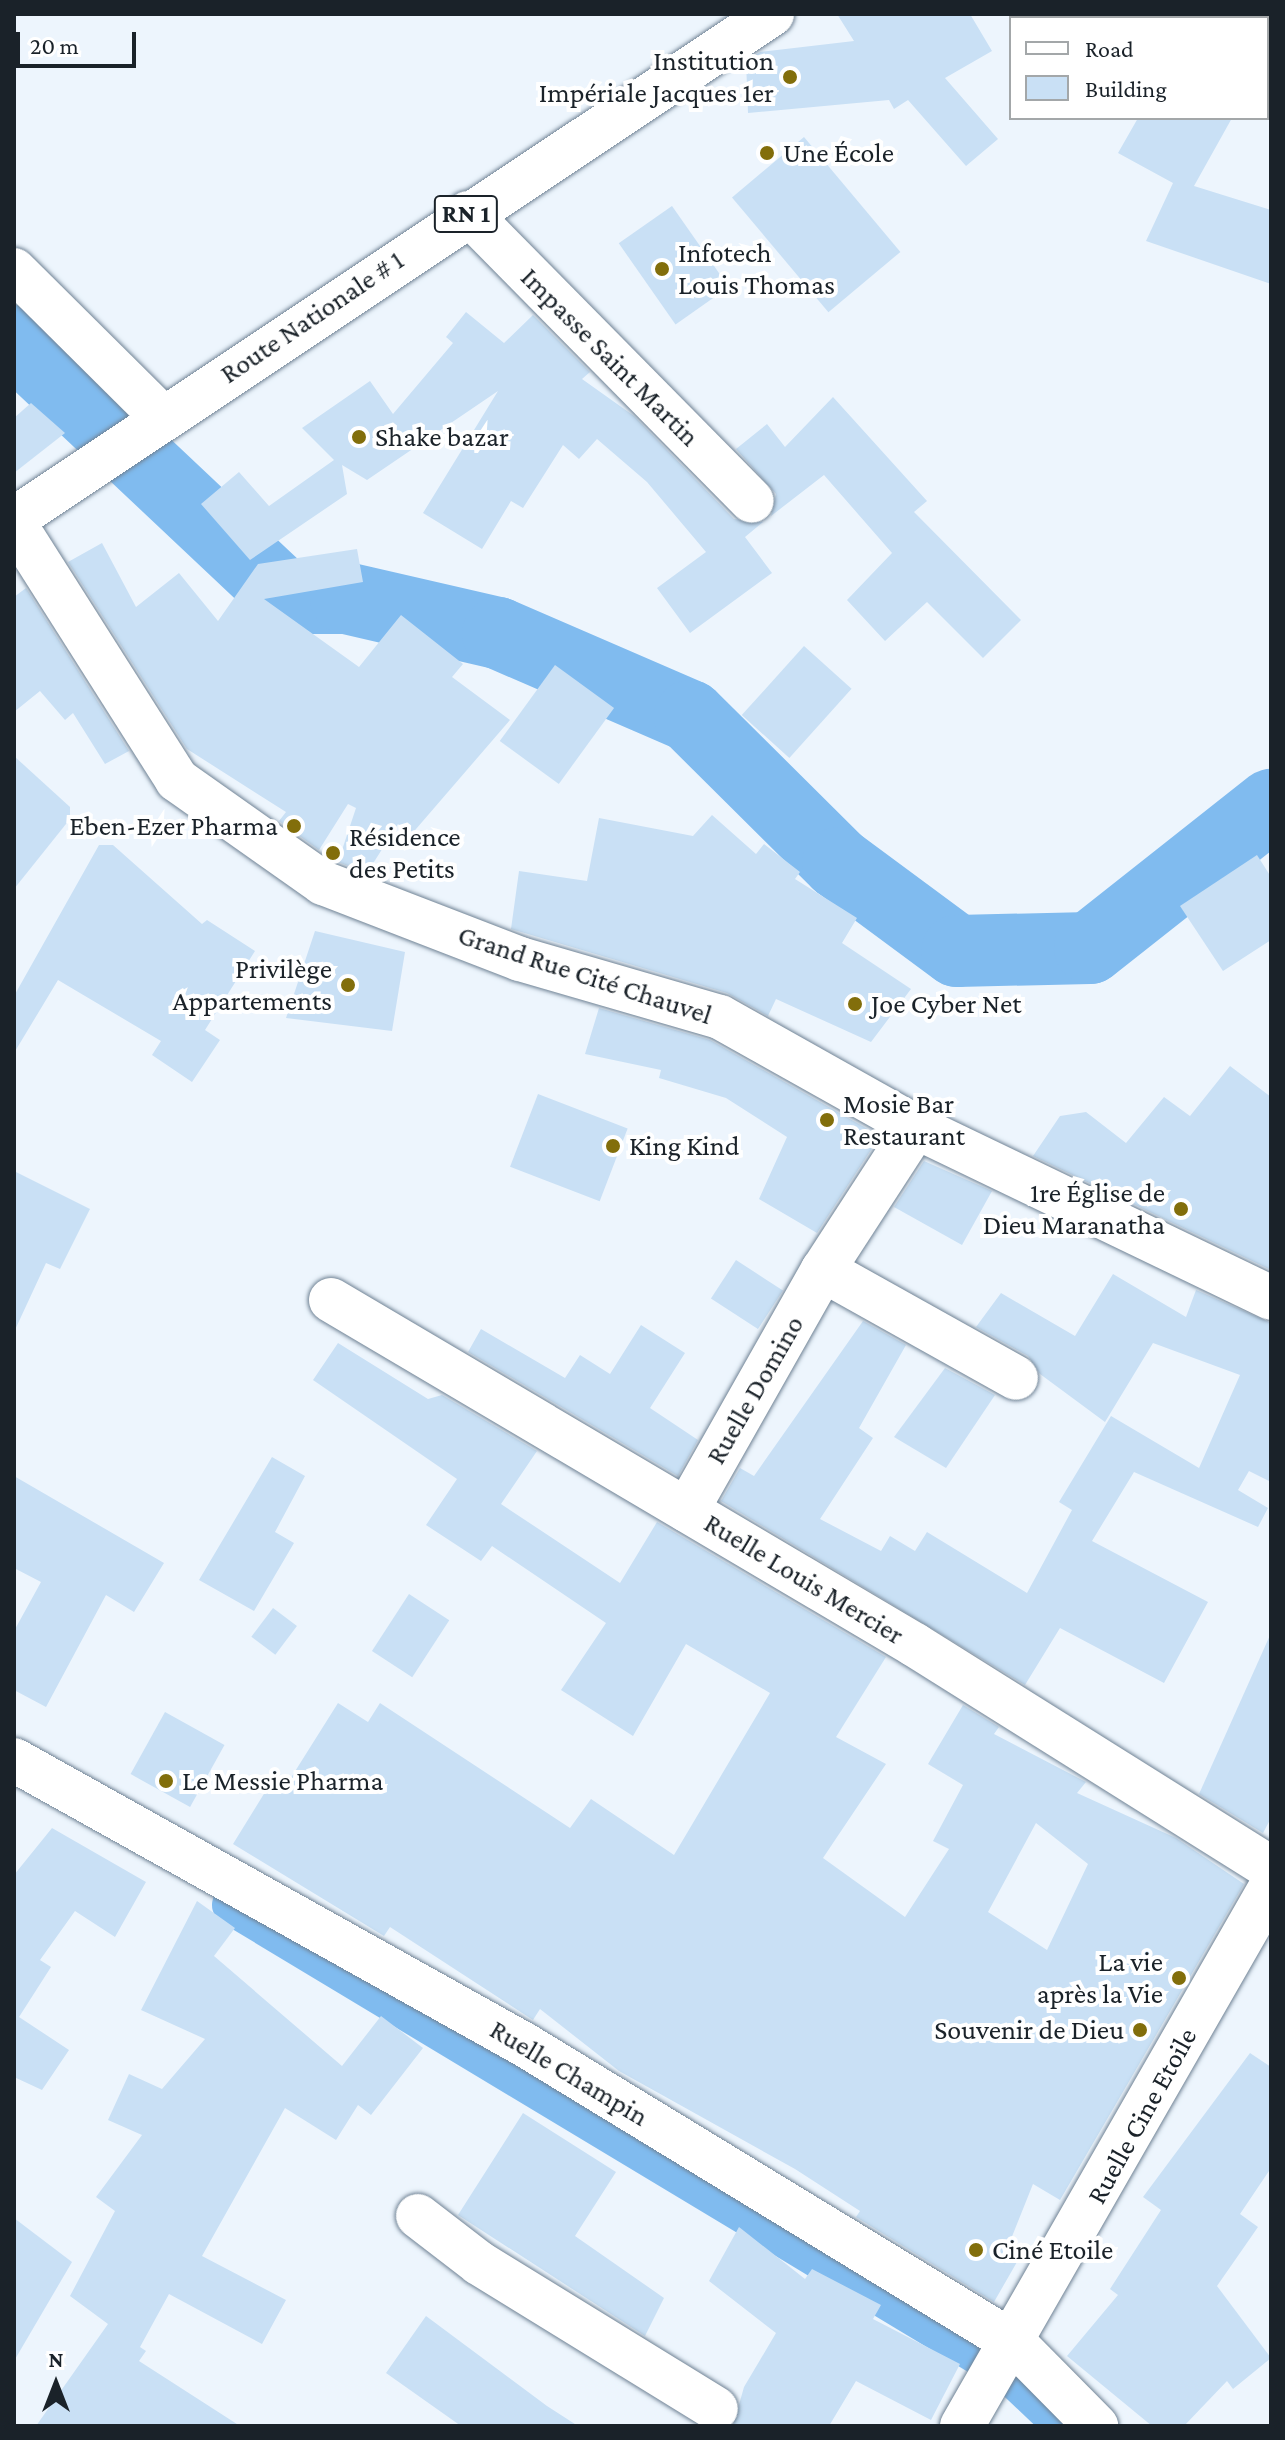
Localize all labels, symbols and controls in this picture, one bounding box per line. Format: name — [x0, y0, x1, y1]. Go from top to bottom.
scale bar — [20, 16, 140, 66]
legend — [1009, 16, 1269, 120]
text: 20 m — [30, 32, 79, 59]
text: Road — [1085, 35, 1134, 62]
place label: Institution Impériale Jacques 1er — [539, 44, 774, 110]
marker: Institution Impériale Jacques 1er — [781, 68, 799, 86]
text: Building — [1085, 75, 1167, 102]
place label: Une École — [783, 136, 894, 170]
marker: Une École — [758, 144, 776, 162]
road number: RN 1 — [432, 192, 500, 236]
place label: Infotech Louis Thomas — [678, 236, 835, 302]
street label: Route Nationale # 1 — [214, 243, 410, 391]
marker: Infotech Louis Thomas — [653, 260, 671, 278]
street label: Impasse Saint Martin — [514, 261, 706, 453]
place label: Shake bazar — [375, 420, 509, 454]
marker: Shake bazar — [350, 428, 368, 446]
place label: Eben-Ezer Pharma — [69, 809, 278, 843]
marker: Eben-Ezer Pharma — [285, 817, 303, 835]
place label: Résidence des Petits — [349, 820, 461, 886]
marker: Résidence des Petits — [324, 844, 342, 862]
street label: Grand Rue Cité Chauvel — [454, 918, 716, 1032]
place label: Privilège Appartements — [173, 952, 332, 1018]
marker: Privilège Appartements — [339, 976, 357, 994]
place label: Joe Cyber Net — [871, 987, 1022, 1021]
marker: Joe Cyber Net — [846, 995, 864, 1013]
place label: Mosie Bar Restaurant — [843, 1087, 965, 1153]
marker: Mosie Bar Restaurant — [818, 1111, 836, 1129]
place label: King Kind — [629, 1129, 739, 1163]
marker: King Kind — [604, 1137, 622, 1155]
place label: 1re Église de Dieu Maranatha — [983, 1176, 1165, 1242]
marker: 1re Église de Dieu Maranatha — [1172, 1200, 1190, 1218]
street label: Ruelle Domino — [699, 1310, 811, 1470]
street label: Ruelle Louis Mercier — [698, 1506, 910, 1652]
place label: Le Messie Pharma — [182, 1764, 383, 1798]
marker: Le Messie Pharma — [157, 1772, 175, 1790]
place label: La vie après la Vie — [1037, 1945, 1163, 2011]
marker: La vie après la Vie — [1170, 1969, 1188, 1987]
street label: Ruelle Champin — [484, 2013, 654, 2133]
place label: Souvenir de Dieu — [934, 2013, 1124, 2047]
marker: Souvenir de Dieu — [1131, 2021, 1149, 2039]
street label: Ruelle Cine Etoile — [1080, 2022, 1204, 2210]
place label: Ciné Etoile — [992, 2233, 1113, 2267]
marker: Ciné Etoile — [967, 2241, 985, 2259]
north arrow — [16, 2344, 96, 2424]
text: N — [49, 2347, 64, 2372]

